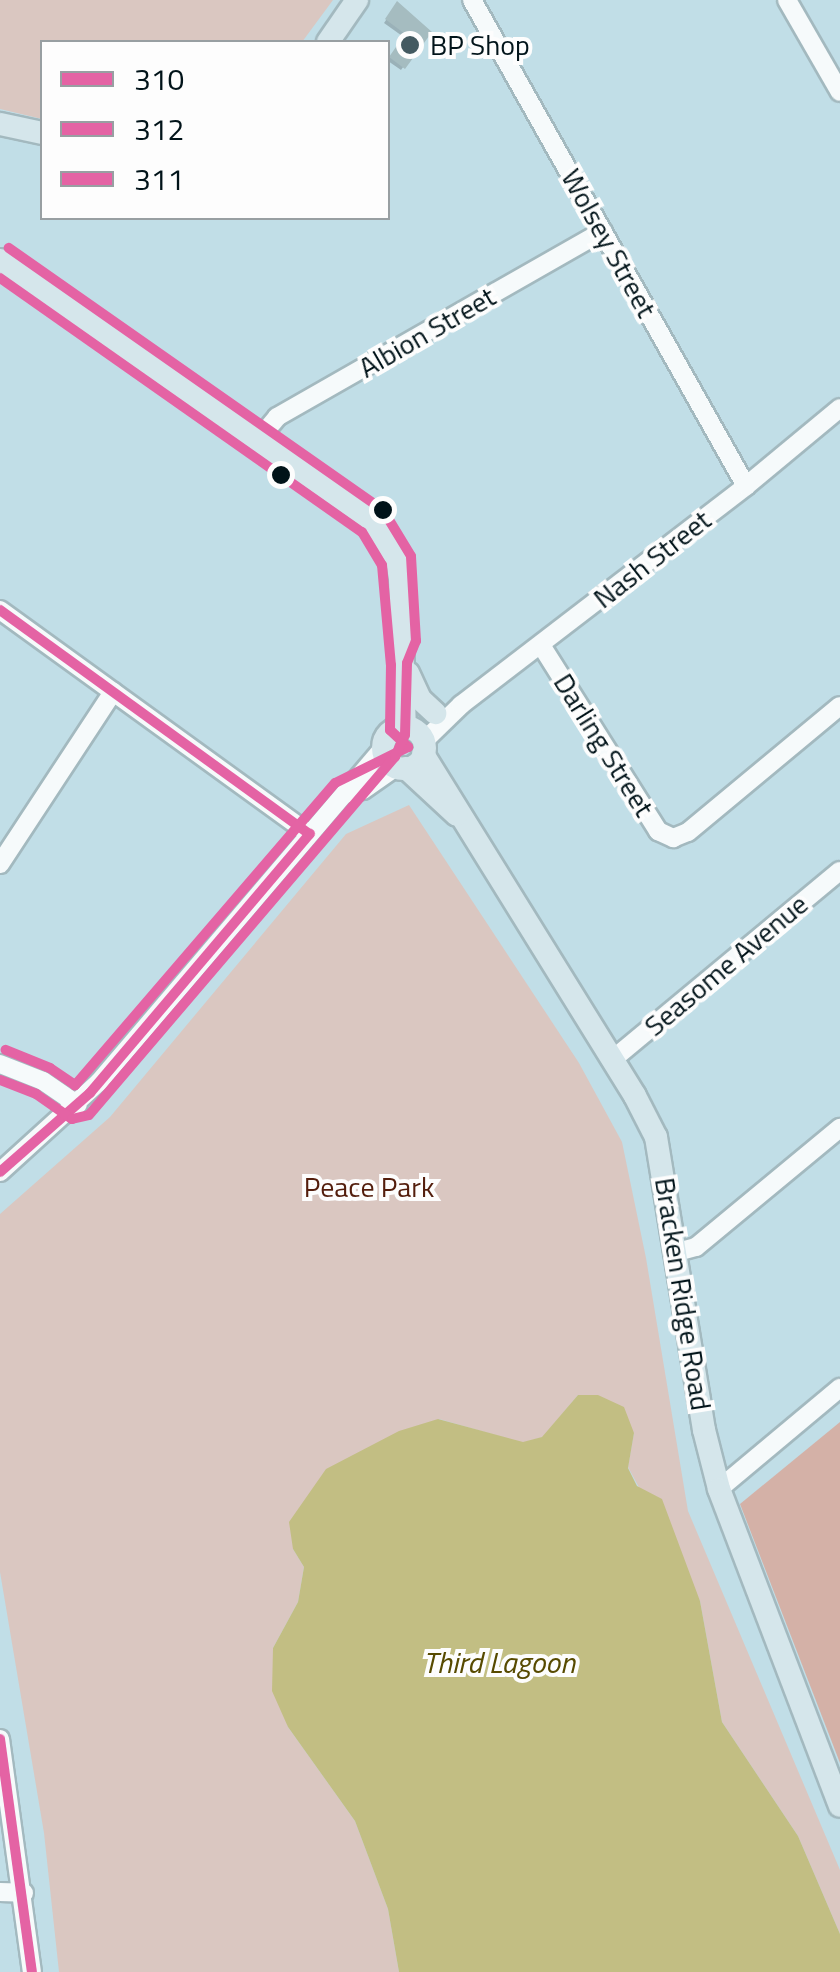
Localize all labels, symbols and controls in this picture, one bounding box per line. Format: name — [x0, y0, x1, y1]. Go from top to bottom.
place label: BP Shop — [430, 28, 530, 62]
marker: BP Shop — [399, 34, 421, 56]
legend — [40, 40, 390, 220]
text: 310 — [134, 56, 184, 102]
text: 312 — [134, 106, 184, 152]
text: 311 — [134, 156, 184, 202]
street label: Wolsey Street — [554, 163, 664, 323]
street label: Albion Street — [353, 279, 501, 385]
unlabelled marker — [271, 465, 291, 485]
unlabelled marker — [373, 500, 393, 520]
street label: Nash Street — [587, 503, 717, 615]
street label: Darling Street — [547, 667, 661, 823]
street label: Seasome Avenue — [638, 887, 814, 1043]
park label: Peace Park — [304, 1170, 434, 1204]
street label: Bracken Ridge Road — [648, 1175, 718, 1413]
water label: Third Lagoon — [423, 1644, 575, 1680]

